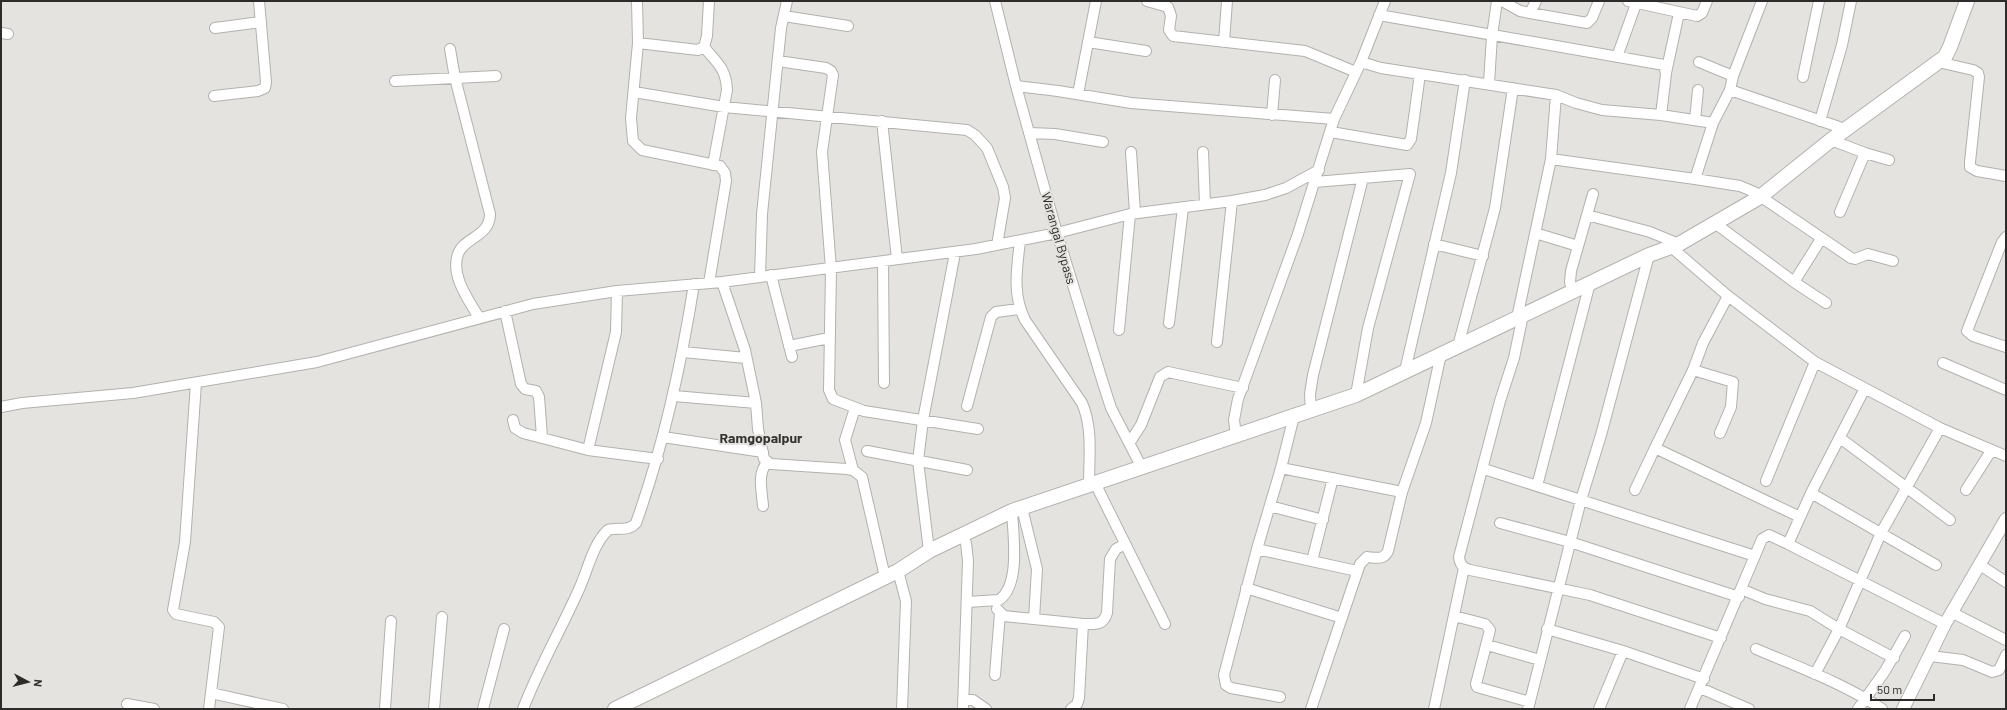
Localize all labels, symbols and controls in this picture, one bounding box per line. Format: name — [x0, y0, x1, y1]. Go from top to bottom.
street label: Warangal Bypass — [1038, 190, 1080, 286]
district label: Ramgopalpur — [720, 429, 803, 446]
north arrow — [8, 662, 48, 702]
scale bar — [1871, 676, 1934, 702]
text: N — [32, 679, 45, 688]
text: 50 m — [1877, 682, 1902, 696]

